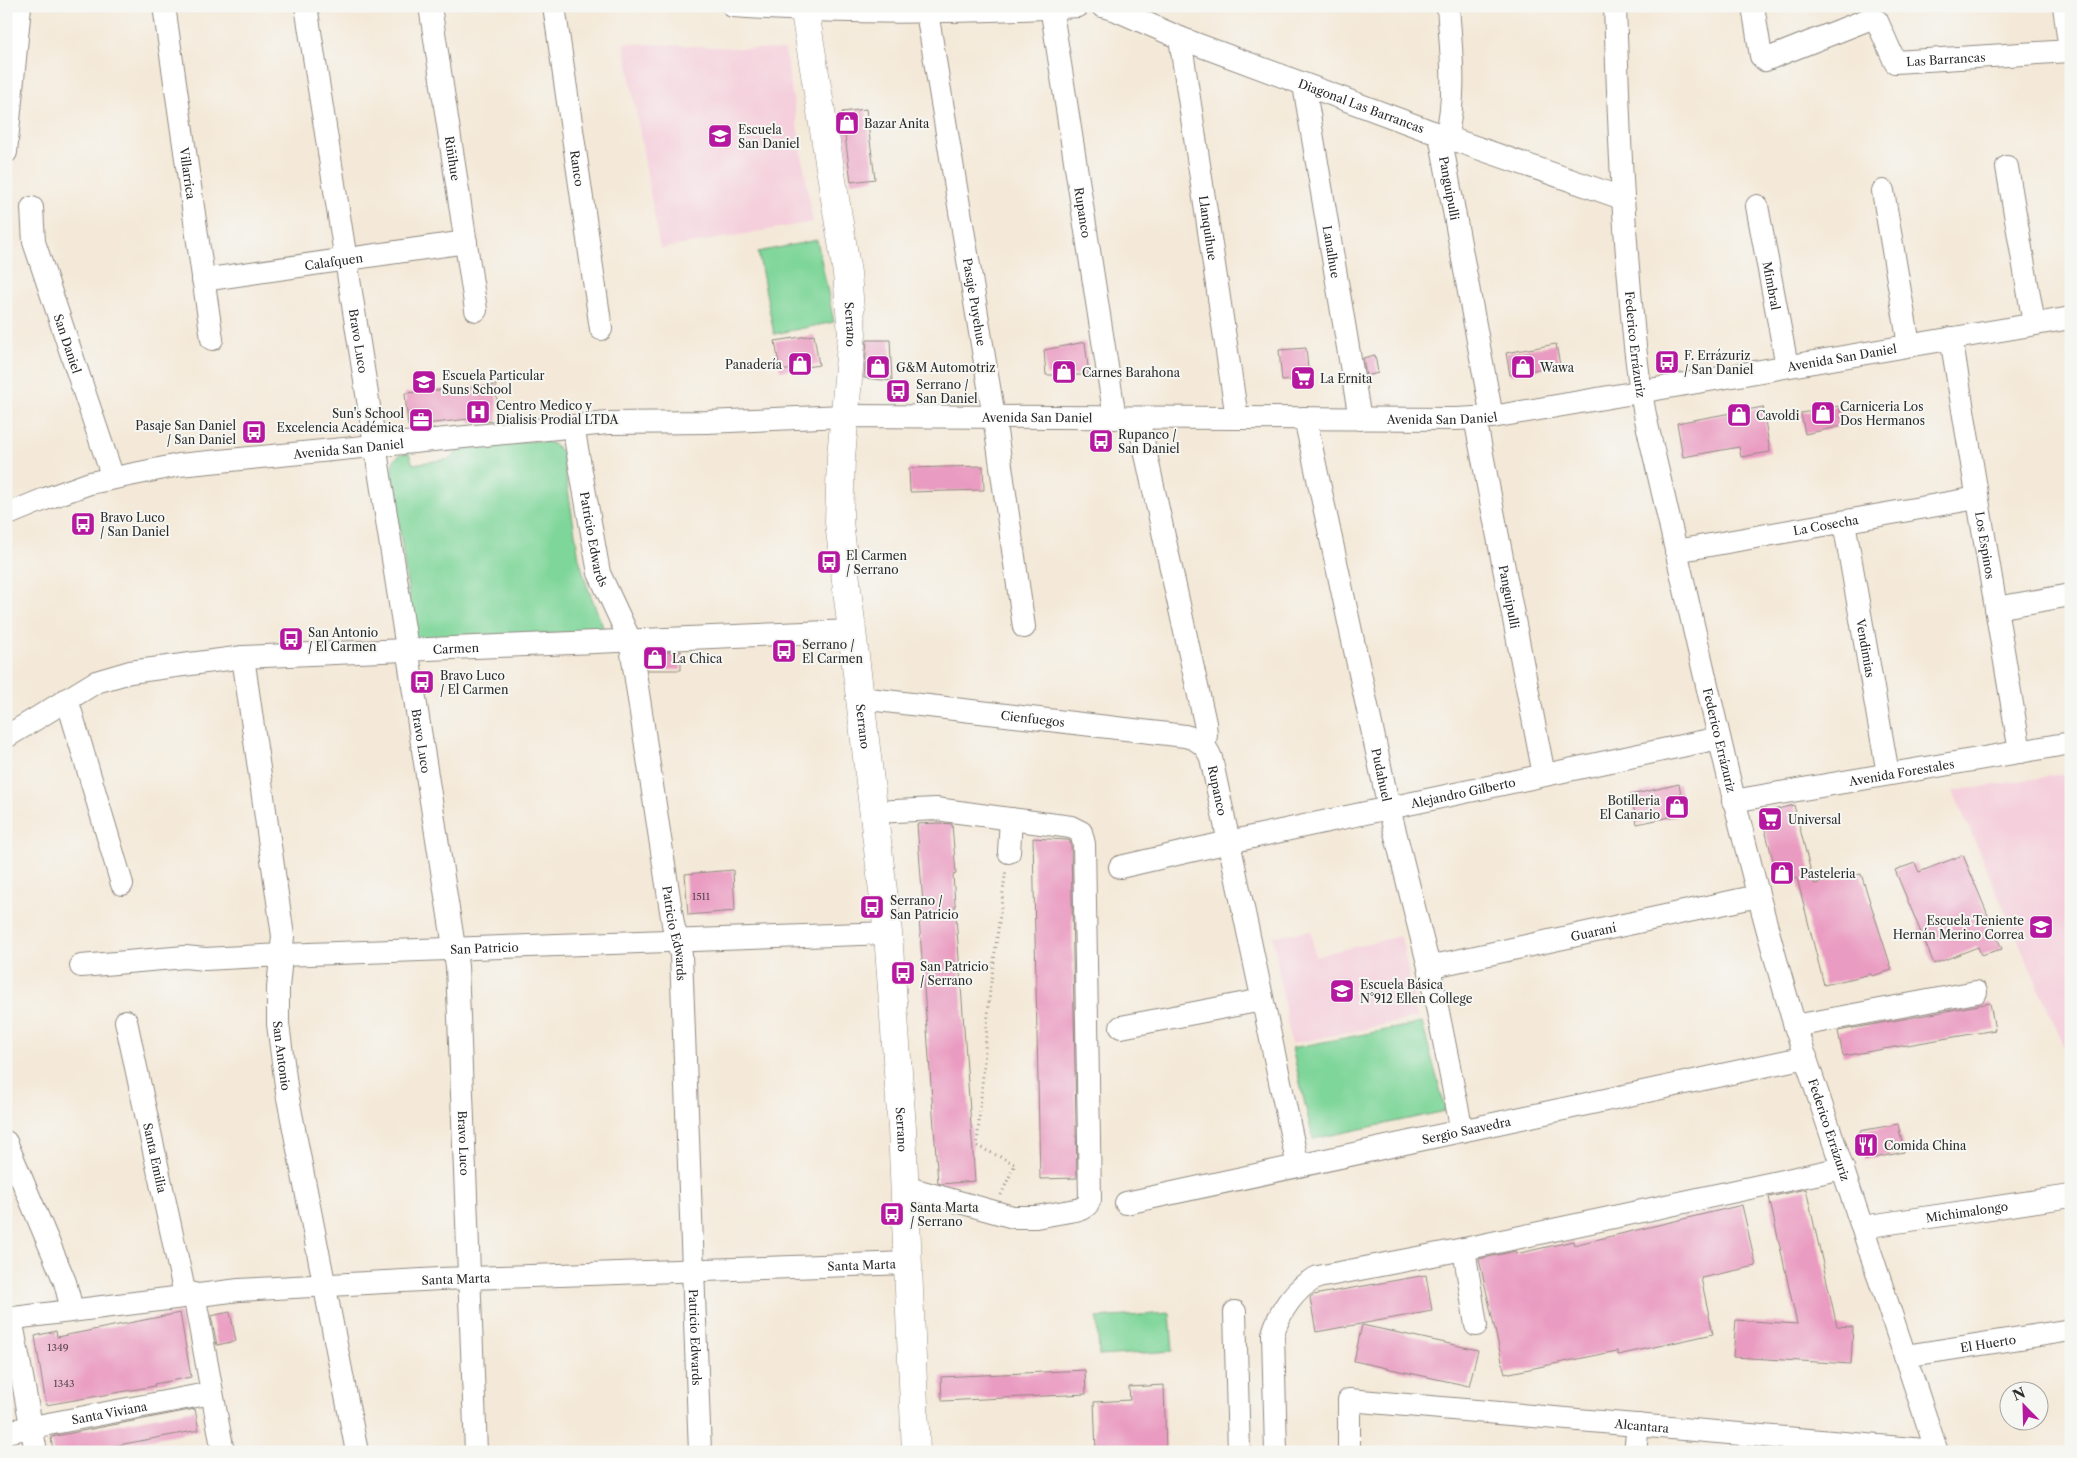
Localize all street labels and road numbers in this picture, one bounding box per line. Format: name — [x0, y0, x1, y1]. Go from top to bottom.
street label: Las Barrancas — [1906, 49, 1986, 69]
street label: Diagonal Las Barrancas — [1296, 75, 1426, 136]
street label: Riñihue — [442, 135, 464, 182]
street label: Villarrica — [177, 145, 199, 201]
street label: Ranco — [568, 149, 588, 187]
street label: Panguipulli — [1437, 155, 1463, 222]
street label: Rupanco — [1072, 186, 1094, 239]
street label: Llanquihue — [1196, 194, 1221, 262]
street label: Lanalhue — [1320, 224, 1344, 279]
street label: Calafquen — [304, 249, 364, 273]
street label: Pasaje Puyehue — [960, 257, 990, 347]
street label: Mimbral — [1760, 260, 1784, 312]
street label: Federico Errázuriz — [1622, 291, 1649, 398]
street label: Serrano — [842, 301, 860, 348]
street label: Bravo Luco — [346, 308, 371, 374]
street label: San Daniel — [51, 312, 85, 375]
street label: Avenida San Daniel — [1785, 340, 1898, 374]
street label: Avenida San Daniel — [981, 409, 1093, 425]
street label: Avenida San Daniel — [1386, 409, 1499, 427]
street label: Avenida San Daniel — [292, 436, 405, 461]
street label: Patricio Edwards — [577, 490, 612, 589]
street label: Los Espinos — [1973, 510, 1999, 580]
street label: La Cosecha — [1792, 511, 1860, 538]
street label: Panguipulli — [1496, 564, 1523, 630]
street label: Vendimias — [1853, 617, 1878, 679]
street label: Carmen — [433, 639, 480, 656]
street label: Federico Errázuriz — [1700, 686, 1740, 794]
street label: Serrano — [853, 703, 873, 750]
street label: Cienfuegos — [1000, 707, 1066, 729]
street label: Bravo Luco — [409, 708, 434, 774]
street label: Pudahuel — [1369, 747, 1395, 803]
street label: Avenida Forestales — [1847, 756, 1955, 789]
street label: Rupanco — [1205, 764, 1231, 817]
street label: Alejandro Gilberto — [1408, 774, 1517, 811]
street label: Patricio Edwards — [660, 885, 689, 981]
street label: Guaraní — [1569, 919, 1618, 944]
street label: San Patricio — [450, 939, 519, 956]
street label: San Antonio — [270, 1020, 294, 1091]
street label: Federico Errázuriz — [1806, 1077, 1854, 1183]
street label: Serrano — [893, 1106, 911, 1152]
street label: Bravo Luco — [455, 1110, 473, 1176]
street label: Sergio Saavedra — [1420, 1113, 1513, 1147]
street label: Santa Emilia — [141, 1121, 170, 1195]
street label: Michimalongo — [1925, 1198, 2009, 1225]
street label: Santa Marta — [827, 1256, 897, 1273]
street label: Santa Marta — [421, 1270, 491, 1287]
street label: Patricio Edwards — [686, 1289, 705, 1386]
street label: El Huerto — [1959, 1331, 2017, 1355]
street label: Santa Viviana — [70, 1398, 149, 1427]
street label: Alcantara — [1613, 1416, 1670, 1435]

